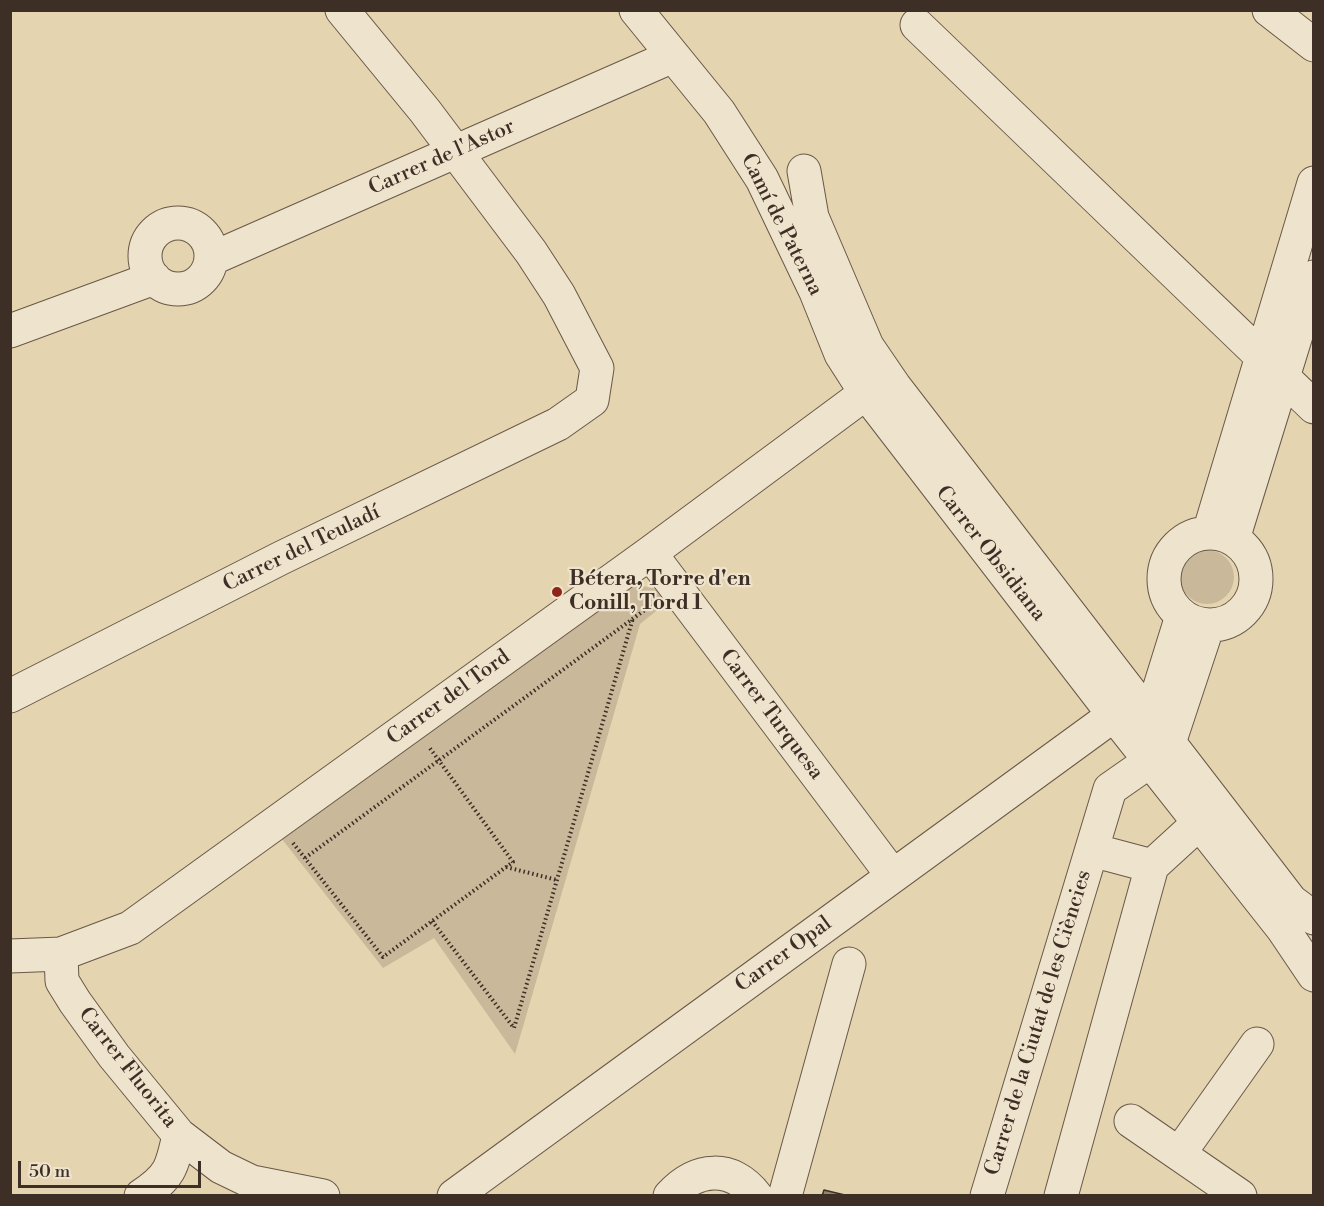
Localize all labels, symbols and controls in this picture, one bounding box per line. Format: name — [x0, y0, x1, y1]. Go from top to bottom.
street label: Carrer de l'Astor — [365, 115, 519, 201]
street label: Camí de Paterna — [734, 150, 828, 300]
street label: Carrer Obsidiana — [929, 481, 1051, 627]
street label: Carrer del Teuladí — [219, 500, 385, 598]
place label: Bétera, Torre d'en Conill, Tord 1 — [569, 567, 751, 617]
marker: Bétera, Torre d'en Conill, Tord 1 — [550, 585, 564, 599]
street label: Carrer del Tord — [383, 645, 515, 751]
street label: Carrer Turquesa — [714, 645, 828, 785]
street label: Carrer de la Ciutat de les Ciències — [980, 867, 1098, 1179]
street label: Carrer Opal — [731, 912, 837, 998]
street label: Carrer Fluorita — [72, 1003, 182, 1133]
scale bar — [21, 1149, 204, 1187]
text: 50 m — [29, 1160, 70, 1183]

